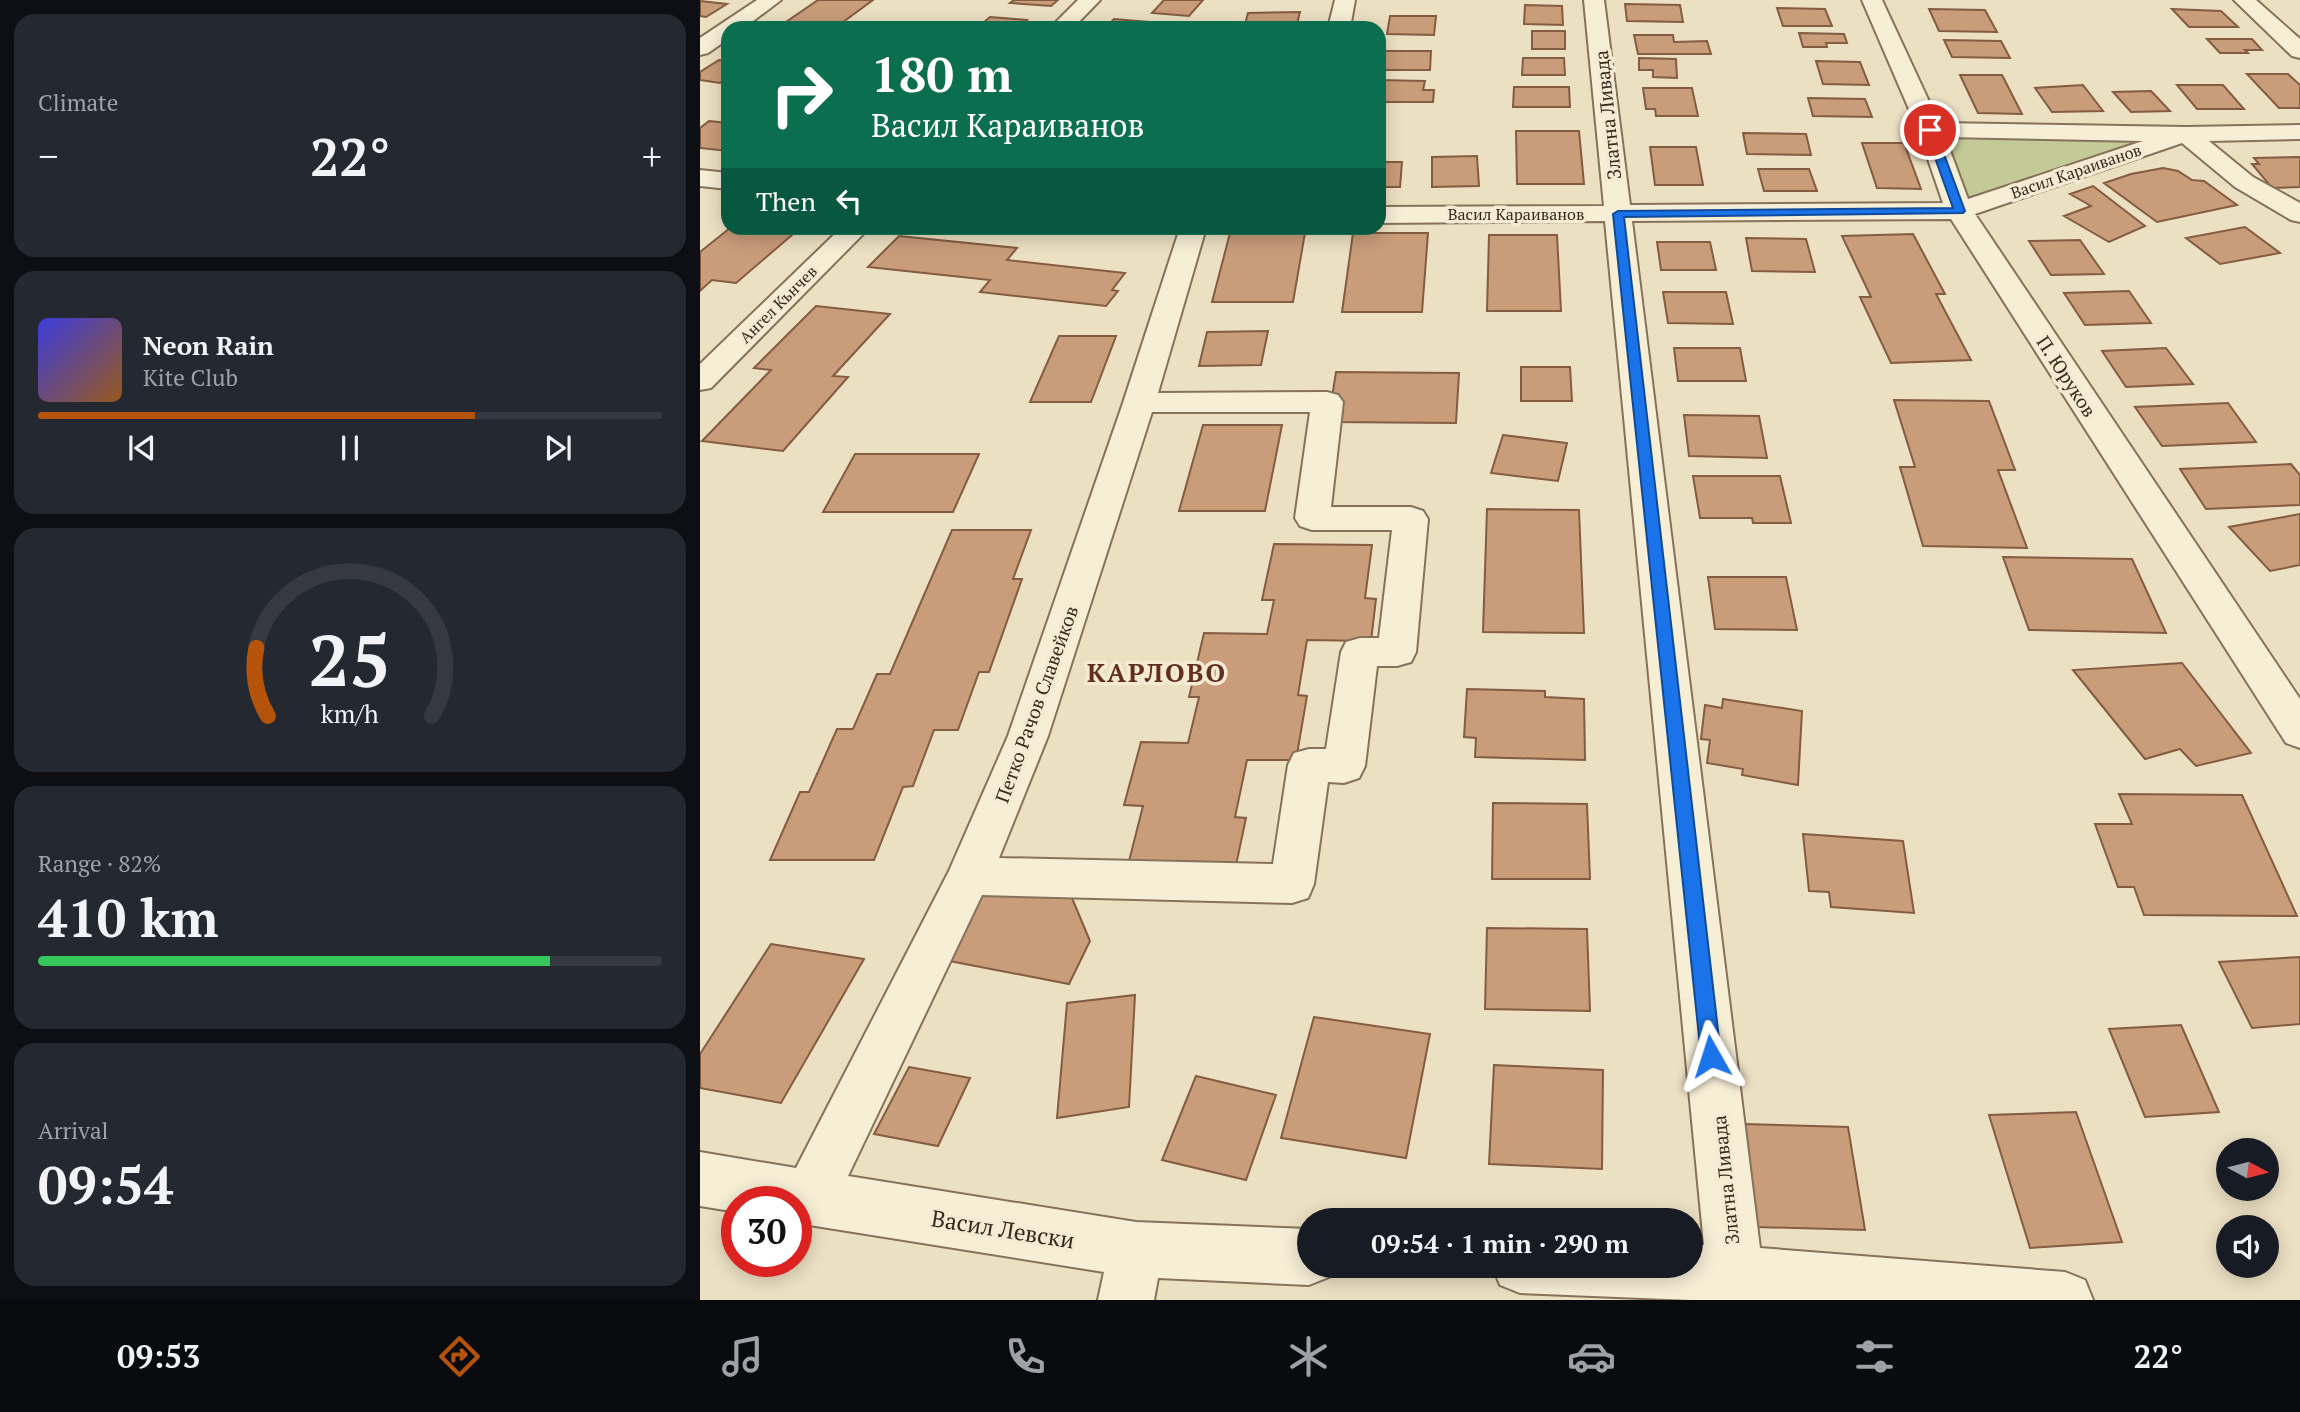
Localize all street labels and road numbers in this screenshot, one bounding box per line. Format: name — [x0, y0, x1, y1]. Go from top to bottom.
street label: Златна Ливада — [1588, 49, 1626, 181]
street label: Васил Караиванов — [2008, 138, 2144, 204]
street label: Васил Караиванов — [1448, 203, 1584, 225]
street label: Ангел Кънчев — [734, 260, 822, 348]
street label: П. Юруков — [2031, 331, 2103, 421]
street label: Петко Рачов Славейков — [989, 602, 1083, 806]
street label: Златна Ливада — [1706, 1114, 1744, 1246]
street label: Васил Левски — [929, 1202, 1077, 1256]

